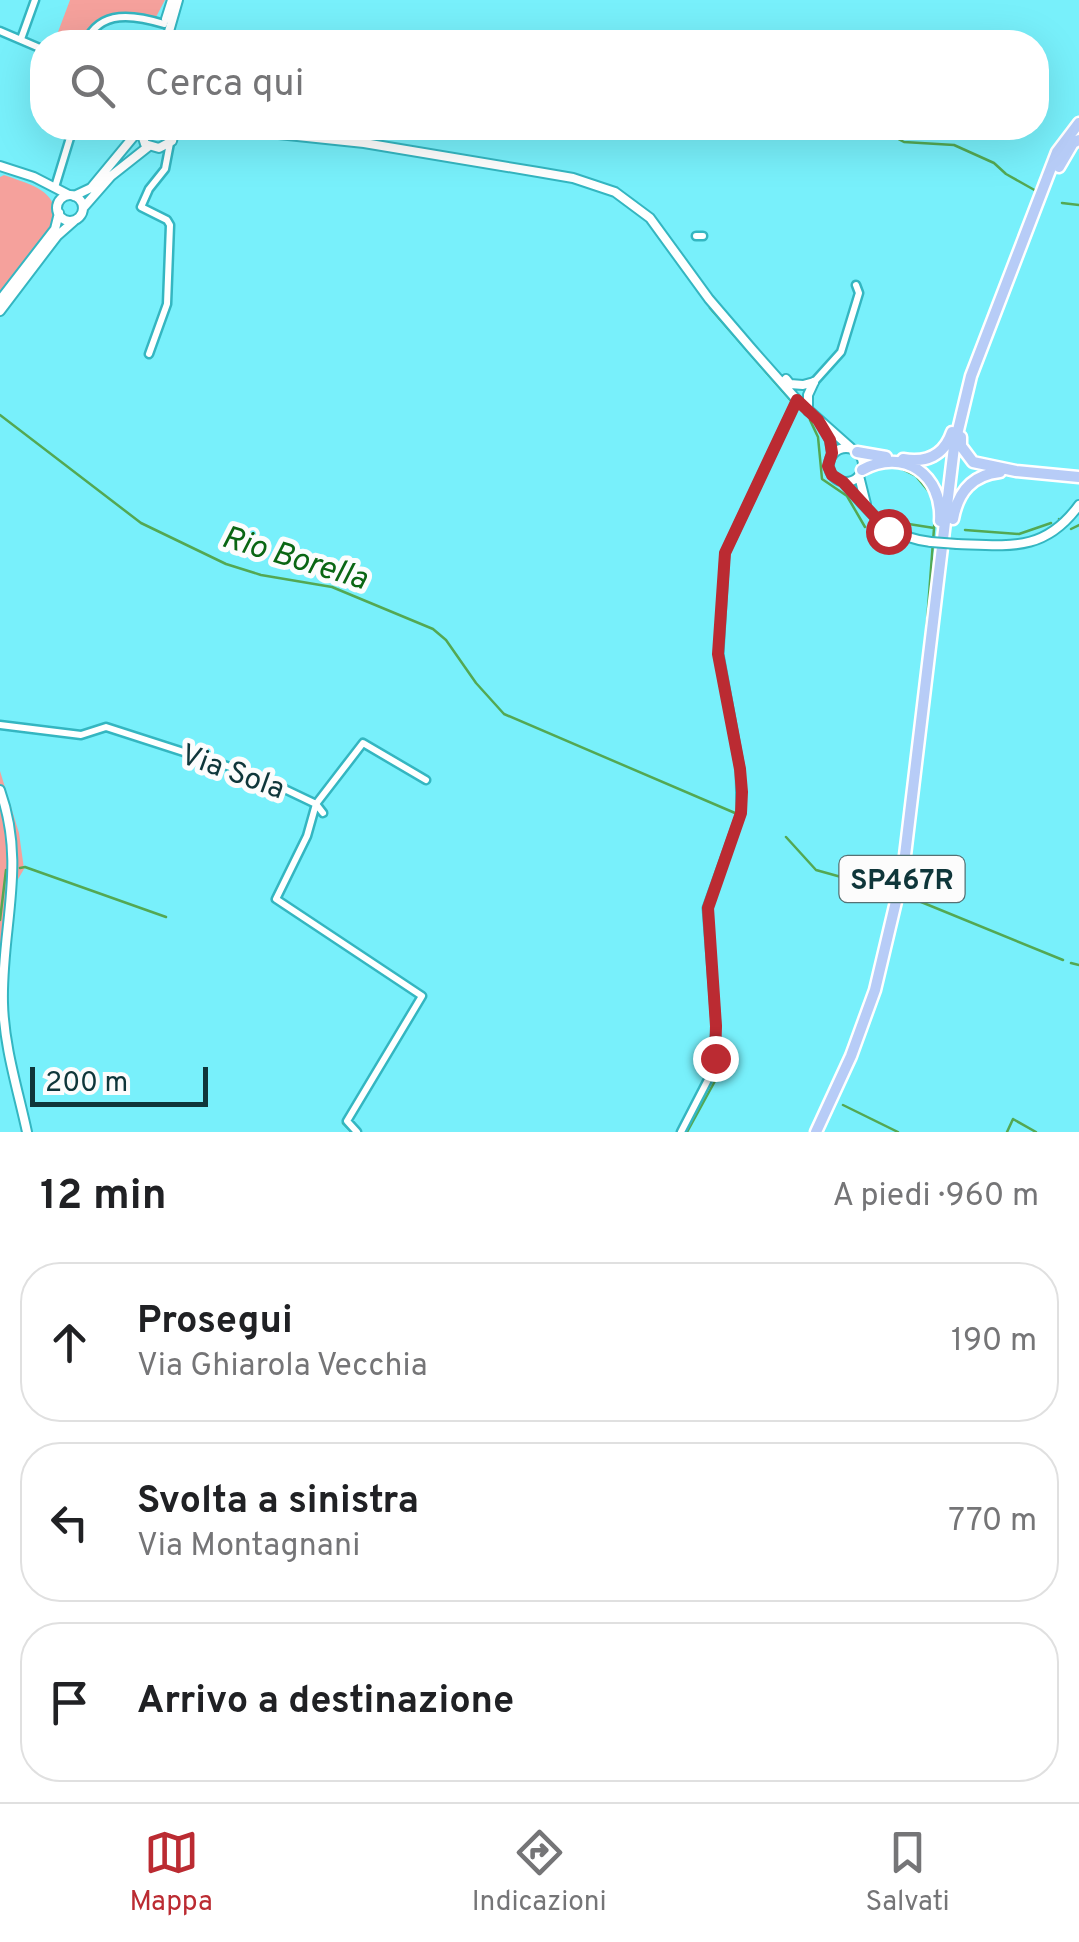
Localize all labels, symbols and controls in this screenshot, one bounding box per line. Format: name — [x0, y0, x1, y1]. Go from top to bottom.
search box — [30, 30, 1049, 140]
icon: search — [65, 58, 120, 113]
text: Cerca qui — [145, 61, 304, 110]
route start — [866, 509, 912, 555]
water label: Rio Borella — [217, 519, 372, 601]
street label: Via Sola — [175, 738, 289, 809]
road number: SP467R — [840, 856, 964, 902]
route end — [693, 1036, 739, 1082]
scale bar — [30, 1062, 208, 1106]
text: 200 m — [45, 1066, 128, 1102]
text: 12 min — [40, 1171, 167, 1224]
text: A piedi · 960 m — [833, 1177, 1039, 1217]
text: Prosegui — [137, 1298, 293, 1347]
icon: ahead — [42, 1315, 97, 1370]
text: 190 m — [951, 1322, 1037, 1362]
text: Via Ghiarola Vecchia — [137, 1347, 428, 1387]
text: Svolta a sinistra — [137, 1478, 419, 1527]
icon: left — [42, 1495, 97, 1550]
text: 770 m — [948, 1502, 1037, 1542]
text: Via Montagnani — [137, 1527, 360, 1567]
icon: arrive — [42, 1675, 97, 1730]
text: Arrivo a destinazione — [137, 1678, 514, 1727]
tab: Mappa — [129, 1825, 213, 1921]
tab: Indicazioni — [472, 1825, 607, 1921]
tab: Salvati — [866, 1825, 950, 1921]

